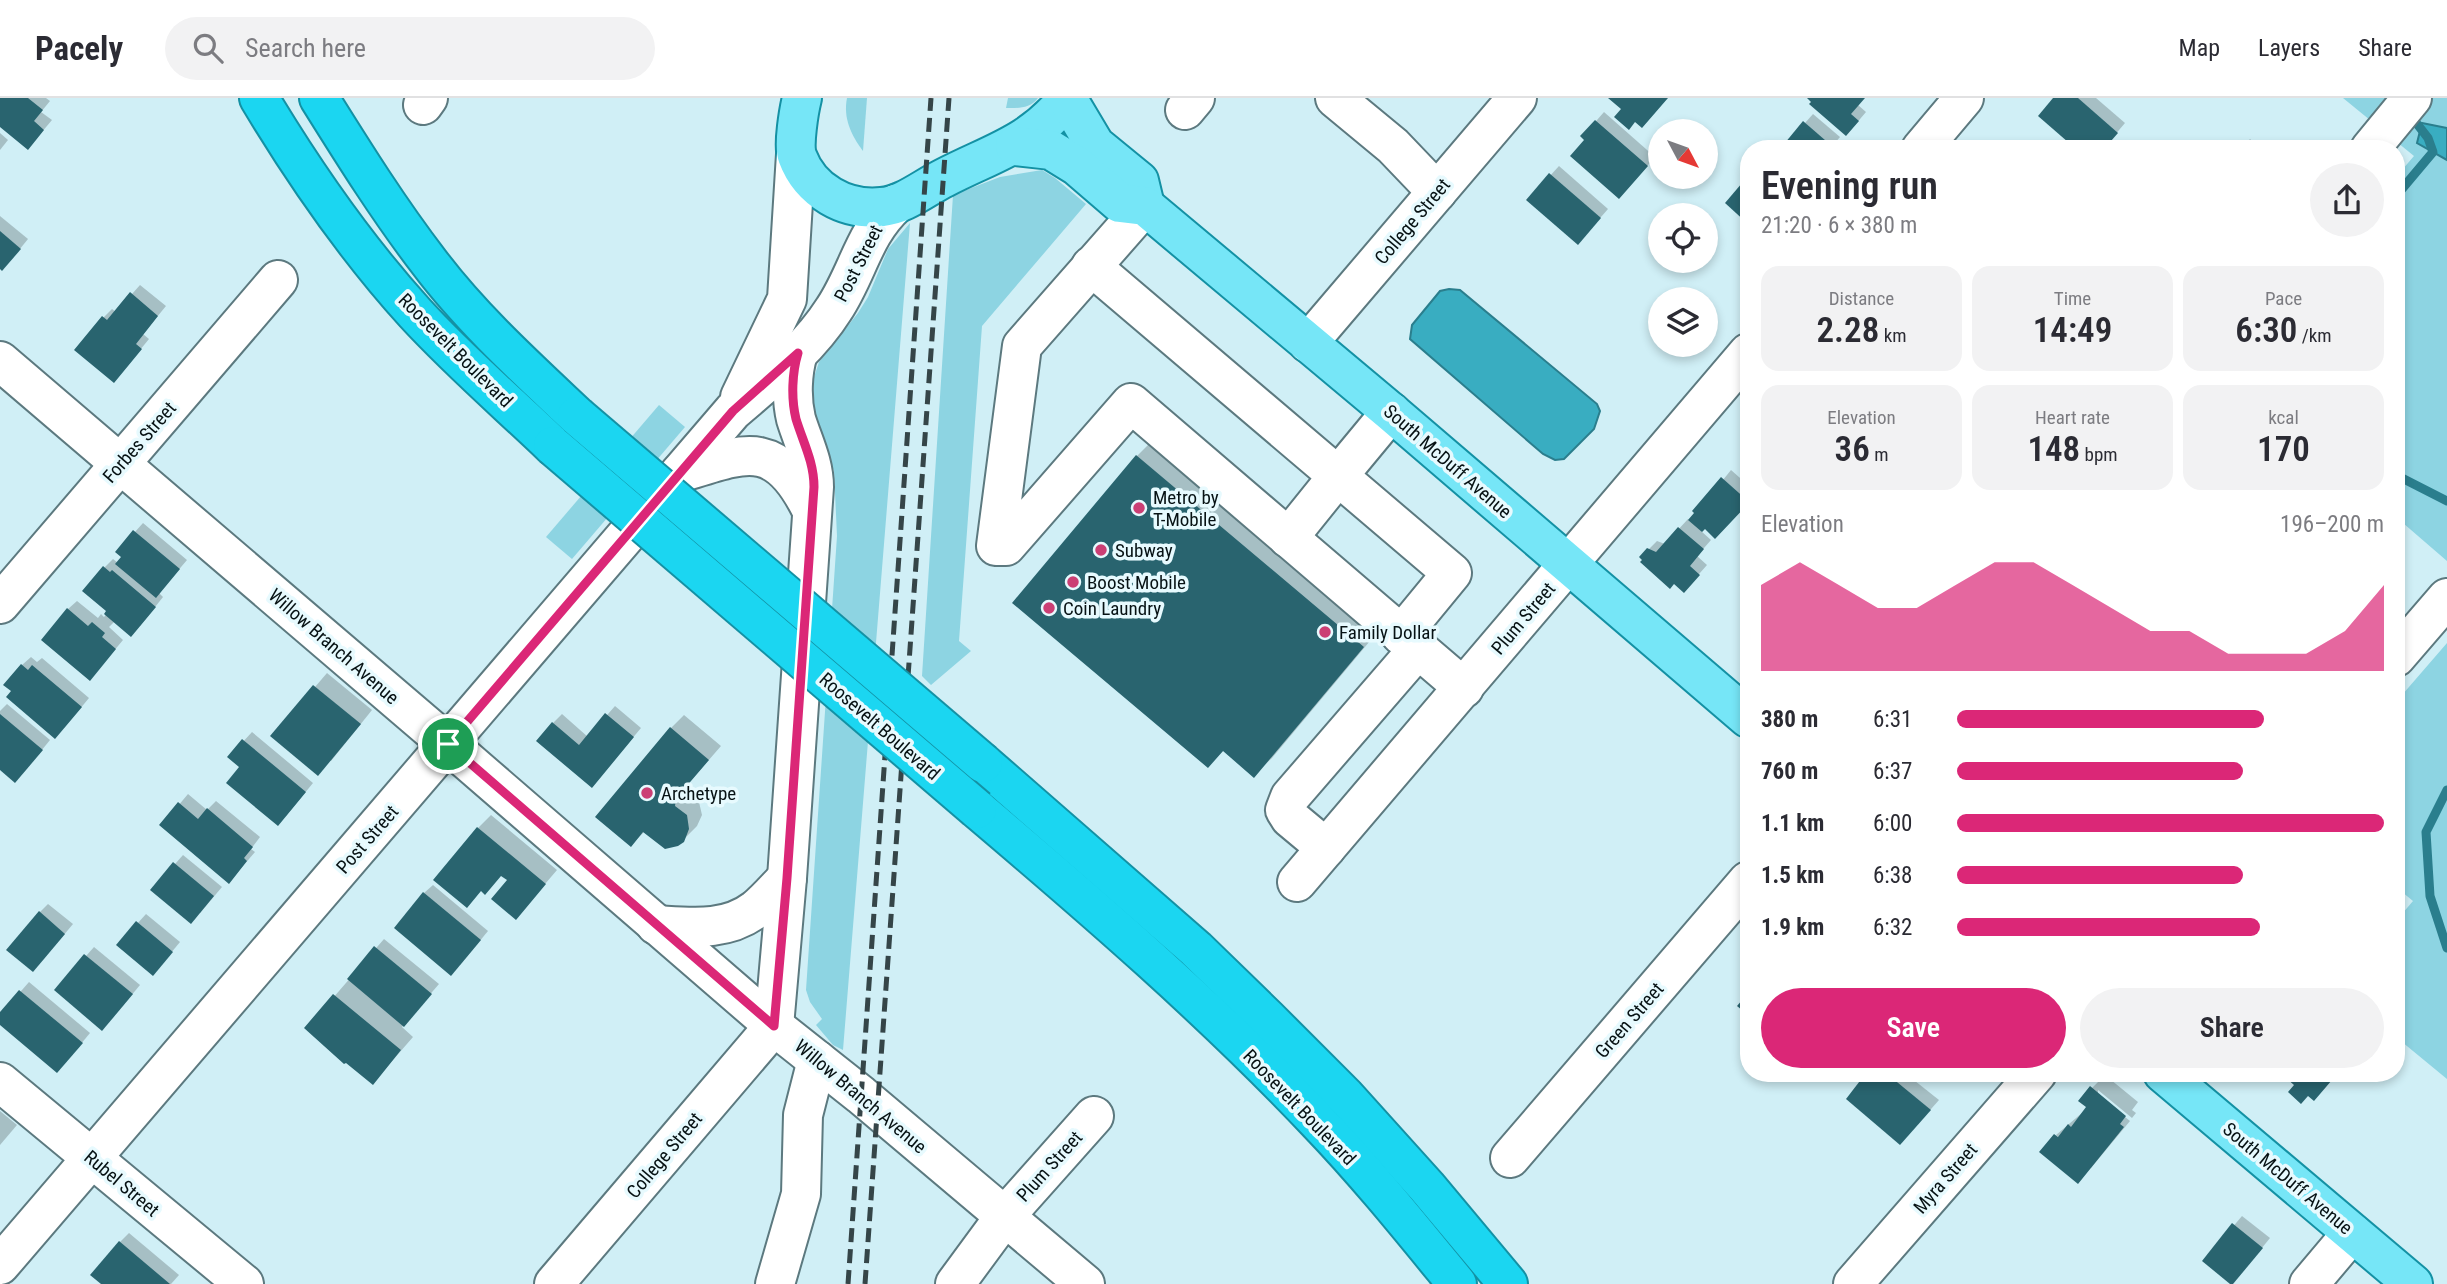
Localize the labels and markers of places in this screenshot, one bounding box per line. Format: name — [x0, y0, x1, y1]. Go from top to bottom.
place label: Metro by T-Mobile — [1153, 486, 1219, 531]
marker: Metro by T-Mobile — [1131, 500, 1147, 516]
place label: Subway — [1115, 539, 1173, 562]
marker: Subway — [1093, 542, 1109, 558]
place label: Boost Mobile — [1087, 571, 1186, 594]
marker: Boost Mobile — [1065, 574, 1081, 590]
place label: Coin Laundry — [1063, 597, 1161, 620]
marker: Coin Laundry — [1041, 600, 1057, 616]
place label: Family Dollar — [1339, 621, 1436, 644]
marker: Family Dollar — [1317, 624, 1333, 640]
pin — [418, 714, 478, 774]
place label: Archetype — [661, 782, 736, 805]
marker: Archetype — [639, 785, 655, 801]

